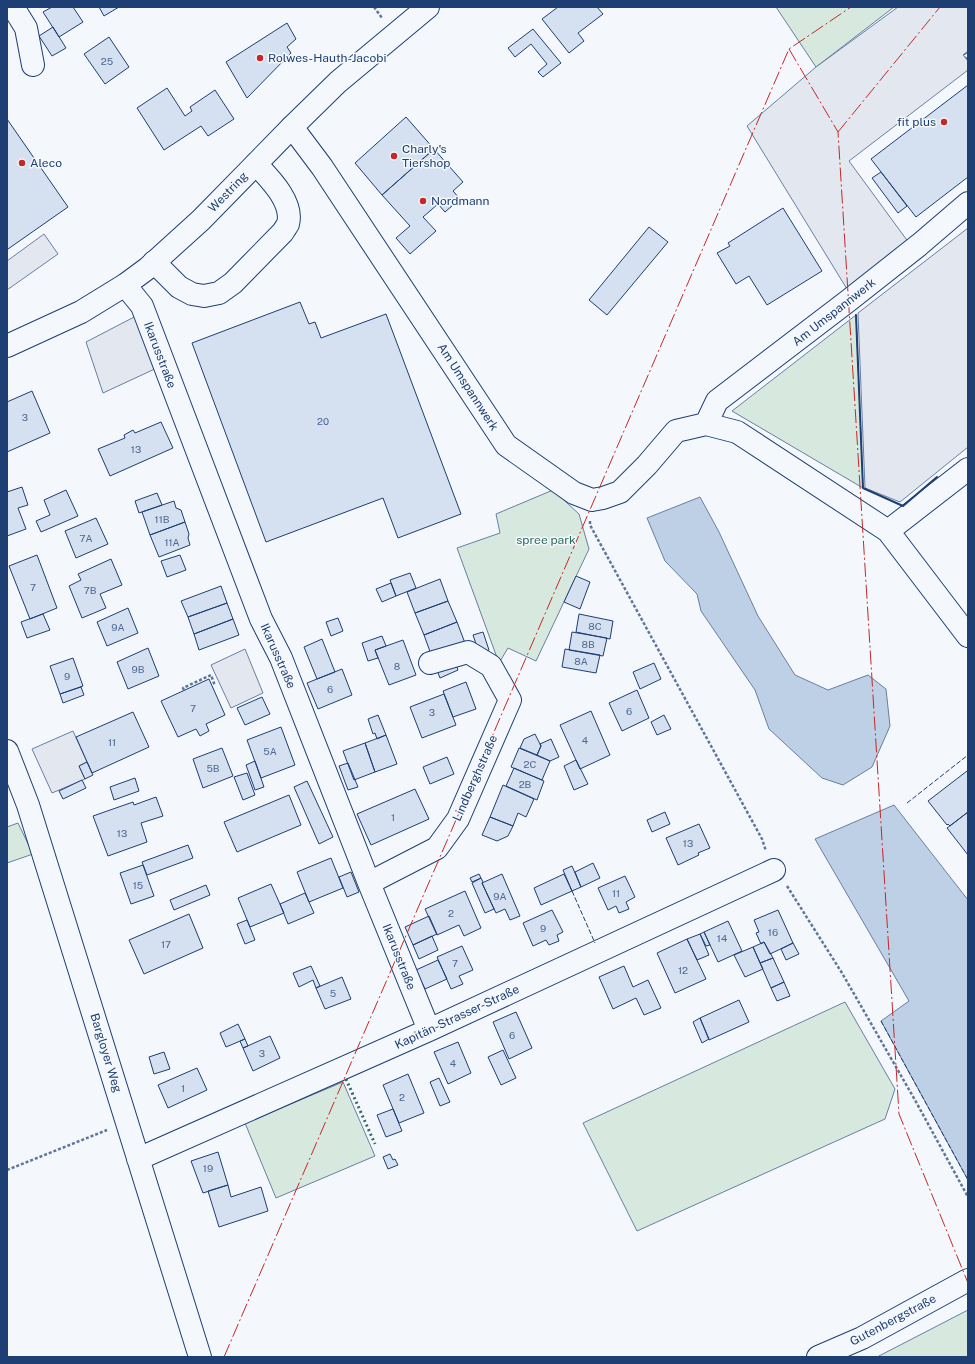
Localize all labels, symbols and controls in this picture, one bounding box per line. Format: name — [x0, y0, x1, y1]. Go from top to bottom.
place label: Rolwes-Hauth-Jacobi — [268, 51, 386, 65]
marker: Rolwes-Hauth-Jacobi — [255, 53, 265, 63]
house number: 25 — [101, 55, 113, 67]
place label: fit plus — [897, 115, 936, 129]
marker: fit plus — [939, 117, 949, 127]
place label: Charly's Tiershop — [402, 142, 450, 170]
marker: Charly's Tiershop — [389, 151, 399, 161]
place label: Aleco — [30, 156, 62, 170]
marker: Aleco — [17, 158, 27, 168]
street label: Westring — [205, 169, 251, 215]
place label: Nordmann — [431, 194, 490, 208]
marker: Nordmann — [418, 196, 428, 206]
street label: Am Umspannwerk — [790, 275, 878, 349]
street label: Ikarusstraße — [141, 320, 179, 390]
street label: Am Umspannwerk — [435, 341, 502, 434]
house number: 3 — [22, 411, 28, 423]
house number: 20 — [317, 415, 329, 427]
house number: 13 — [131, 443, 141, 455]
house number: 11B — [155, 513, 170, 525]
house number: 7A — [79, 532, 93, 544]
park label: spree park — [516, 533, 576, 547]
house number: 11A — [164, 536, 180, 548]
house number: 7 — [30, 581, 36, 593]
house number: 7B — [84, 584, 97, 596]
house number: 8C — [588, 620, 602, 632]
house number: 9A — [111, 621, 125, 633]
street label: Ikarusstraße — [257, 621, 299, 691]
house number: 8B — [581, 638, 595, 650]
house number: 8A — [574, 655, 588, 667]
house number: 8 — [394, 660, 400, 672]
house number: 9B — [132, 663, 145, 675]
house number: 9 — [64, 670, 70, 682]
house number: 6 — [327, 683, 333, 695]
house number: 7 — [190, 702, 196, 714]
house number: 6 — [626, 705, 632, 717]
house number: 3 — [429, 706, 435, 718]
street label: Lindberghstraße — [450, 733, 500, 823]
house number: 4 — [582, 734, 588, 746]
house number: 11 — [108, 736, 116, 748]
house number: 5A — [263, 745, 277, 757]
house number: 2C — [524, 758, 537, 770]
house number: 5B — [206, 762, 220, 774]
house number: 2B — [519, 778, 532, 790]
house number: 1 — [391, 811, 395, 823]
house number: 13 — [117, 827, 127, 839]
house number: 13 — [683, 837, 693, 849]
house number: 15 — [133, 879, 143, 891]
house number: 11 — [612, 887, 620, 899]
house number: 9A — [493, 890, 507, 902]
house number: 2 — [448, 907, 454, 919]
street label: Ikarusstraße — [379, 922, 419, 992]
house number: 9 — [540, 922, 546, 934]
house number: 16 — [768, 926, 778, 938]
house number: 14 — [717, 932, 727, 944]
house number: 17 — [161, 938, 171, 950]
house number: 7 — [452, 957, 458, 969]
house number: 12 — [678, 964, 688, 976]
street label: Kapitän-Strasser-Straße — [393, 982, 522, 1052]
house number: 5 — [330, 987, 336, 999]
street label: Bargloyer Weg — [87, 1012, 125, 1094]
house number: 6 — [509, 1029, 515, 1041]
house number: 3 — [259, 1047, 265, 1059]
house number: 4 — [450, 1057, 456, 1069]
house number: 1 — [181, 1082, 185, 1094]
house number: 2 — [399, 1091, 405, 1103]
house number: 19 — [203, 1162, 213, 1174]
street label: Gutenbergstraße — [848, 1291, 939, 1349]

